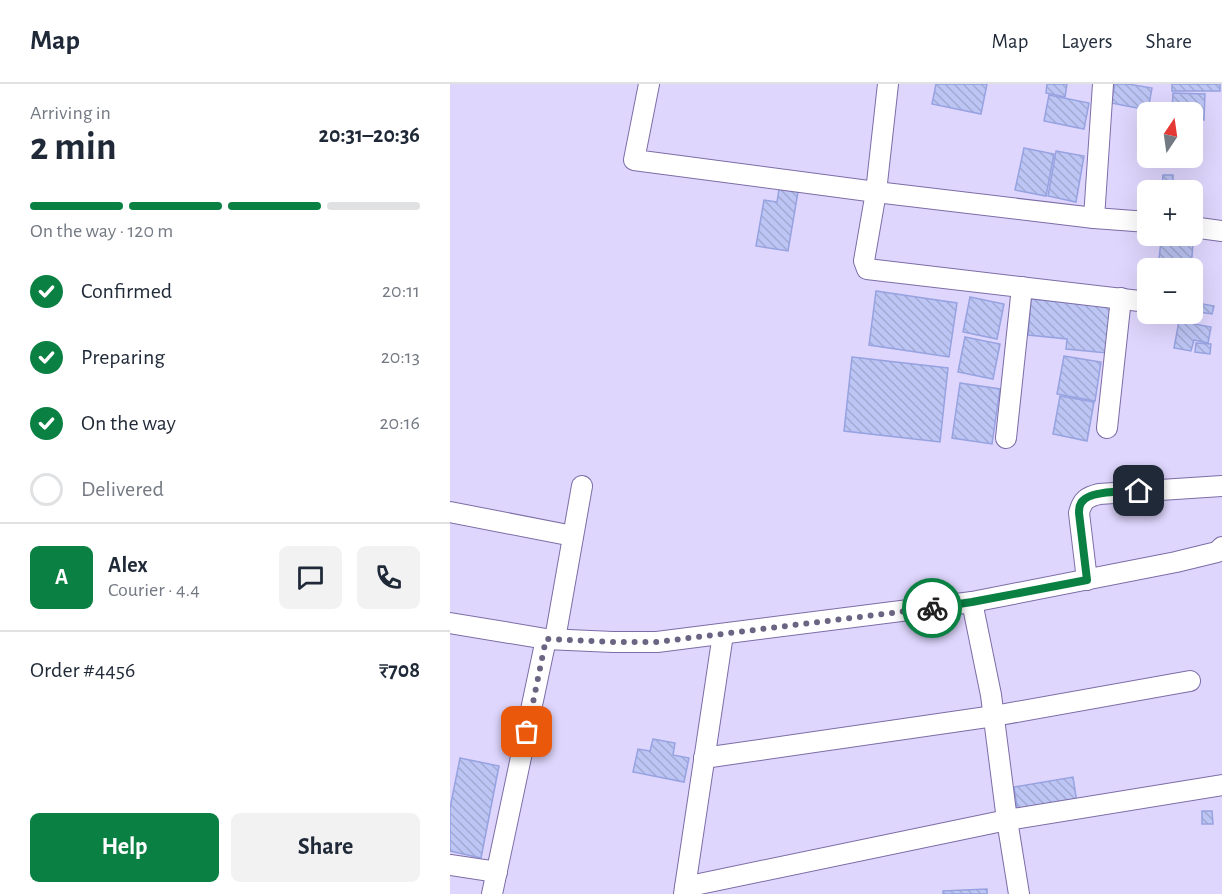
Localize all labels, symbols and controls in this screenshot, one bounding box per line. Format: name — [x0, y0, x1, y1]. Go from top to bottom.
text: Map — [30, 27, 80, 55]
text: Map — [992, 31, 1028, 52]
text: Layers — [1061, 31, 1112, 52]
text: Share — [1145, 31, 1192, 52]
north arrow — [1137, 102, 1203, 168]
map controls — [1137, 102, 1203, 324]
text: Arriving in — [30, 103, 111, 123]
text: 20:31–20:36 — [319, 124, 420, 146]
text: 2 min — [30, 128, 117, 167]
button: + — [1137, 180, 1203, 246]
text: On the way · 120 m — [30, 221, 173, 241]
button: − — [1137, 258, 1203, 324]
icon: check — [30, 275, 63, 308]
text: Confirmed — [81, 280, 172, 302]
text: 20:11 — [382, 281, 420, 301]
icon: check — [30, 341, 63, 374]
text: Preparing — [81, 346, 165, 368]
text: 20:13 — [381, 347, 420, 367]
icon: check — [30, 407, 63, 440]
text: On the way — [81, 412, 176, 434]
text: 20:16 — [379, 413, 420, 433]
pin — [1113, 465, 1164, 516]
icon: home — [1122, 474, 1155, 507]
text: Delivered — [81, 478, 164, 500]
button: chat — [279, 546, 342, 609]
button: phone — [357, 546, 420, 609]
text: Alex — [108, 554, 148, 576]
text: A — [55, 566, 68, 588]
courier — [902, 578, 962, 638]
text: Courier · 4.4 — [108, 580, 200, 600]
icon: bike — [916, 592, 949, 625]
text: Order #4456 — [30, 659, 135, 681]
text: ₹708 — [379, 659, 420, 681]
pin — [501, 706, 552, 757]
icon: bag — [510, 715, 543, 748]
button: Help — [30, 813, 219, 882]
button: Share — [231, 813, 420, 882]

